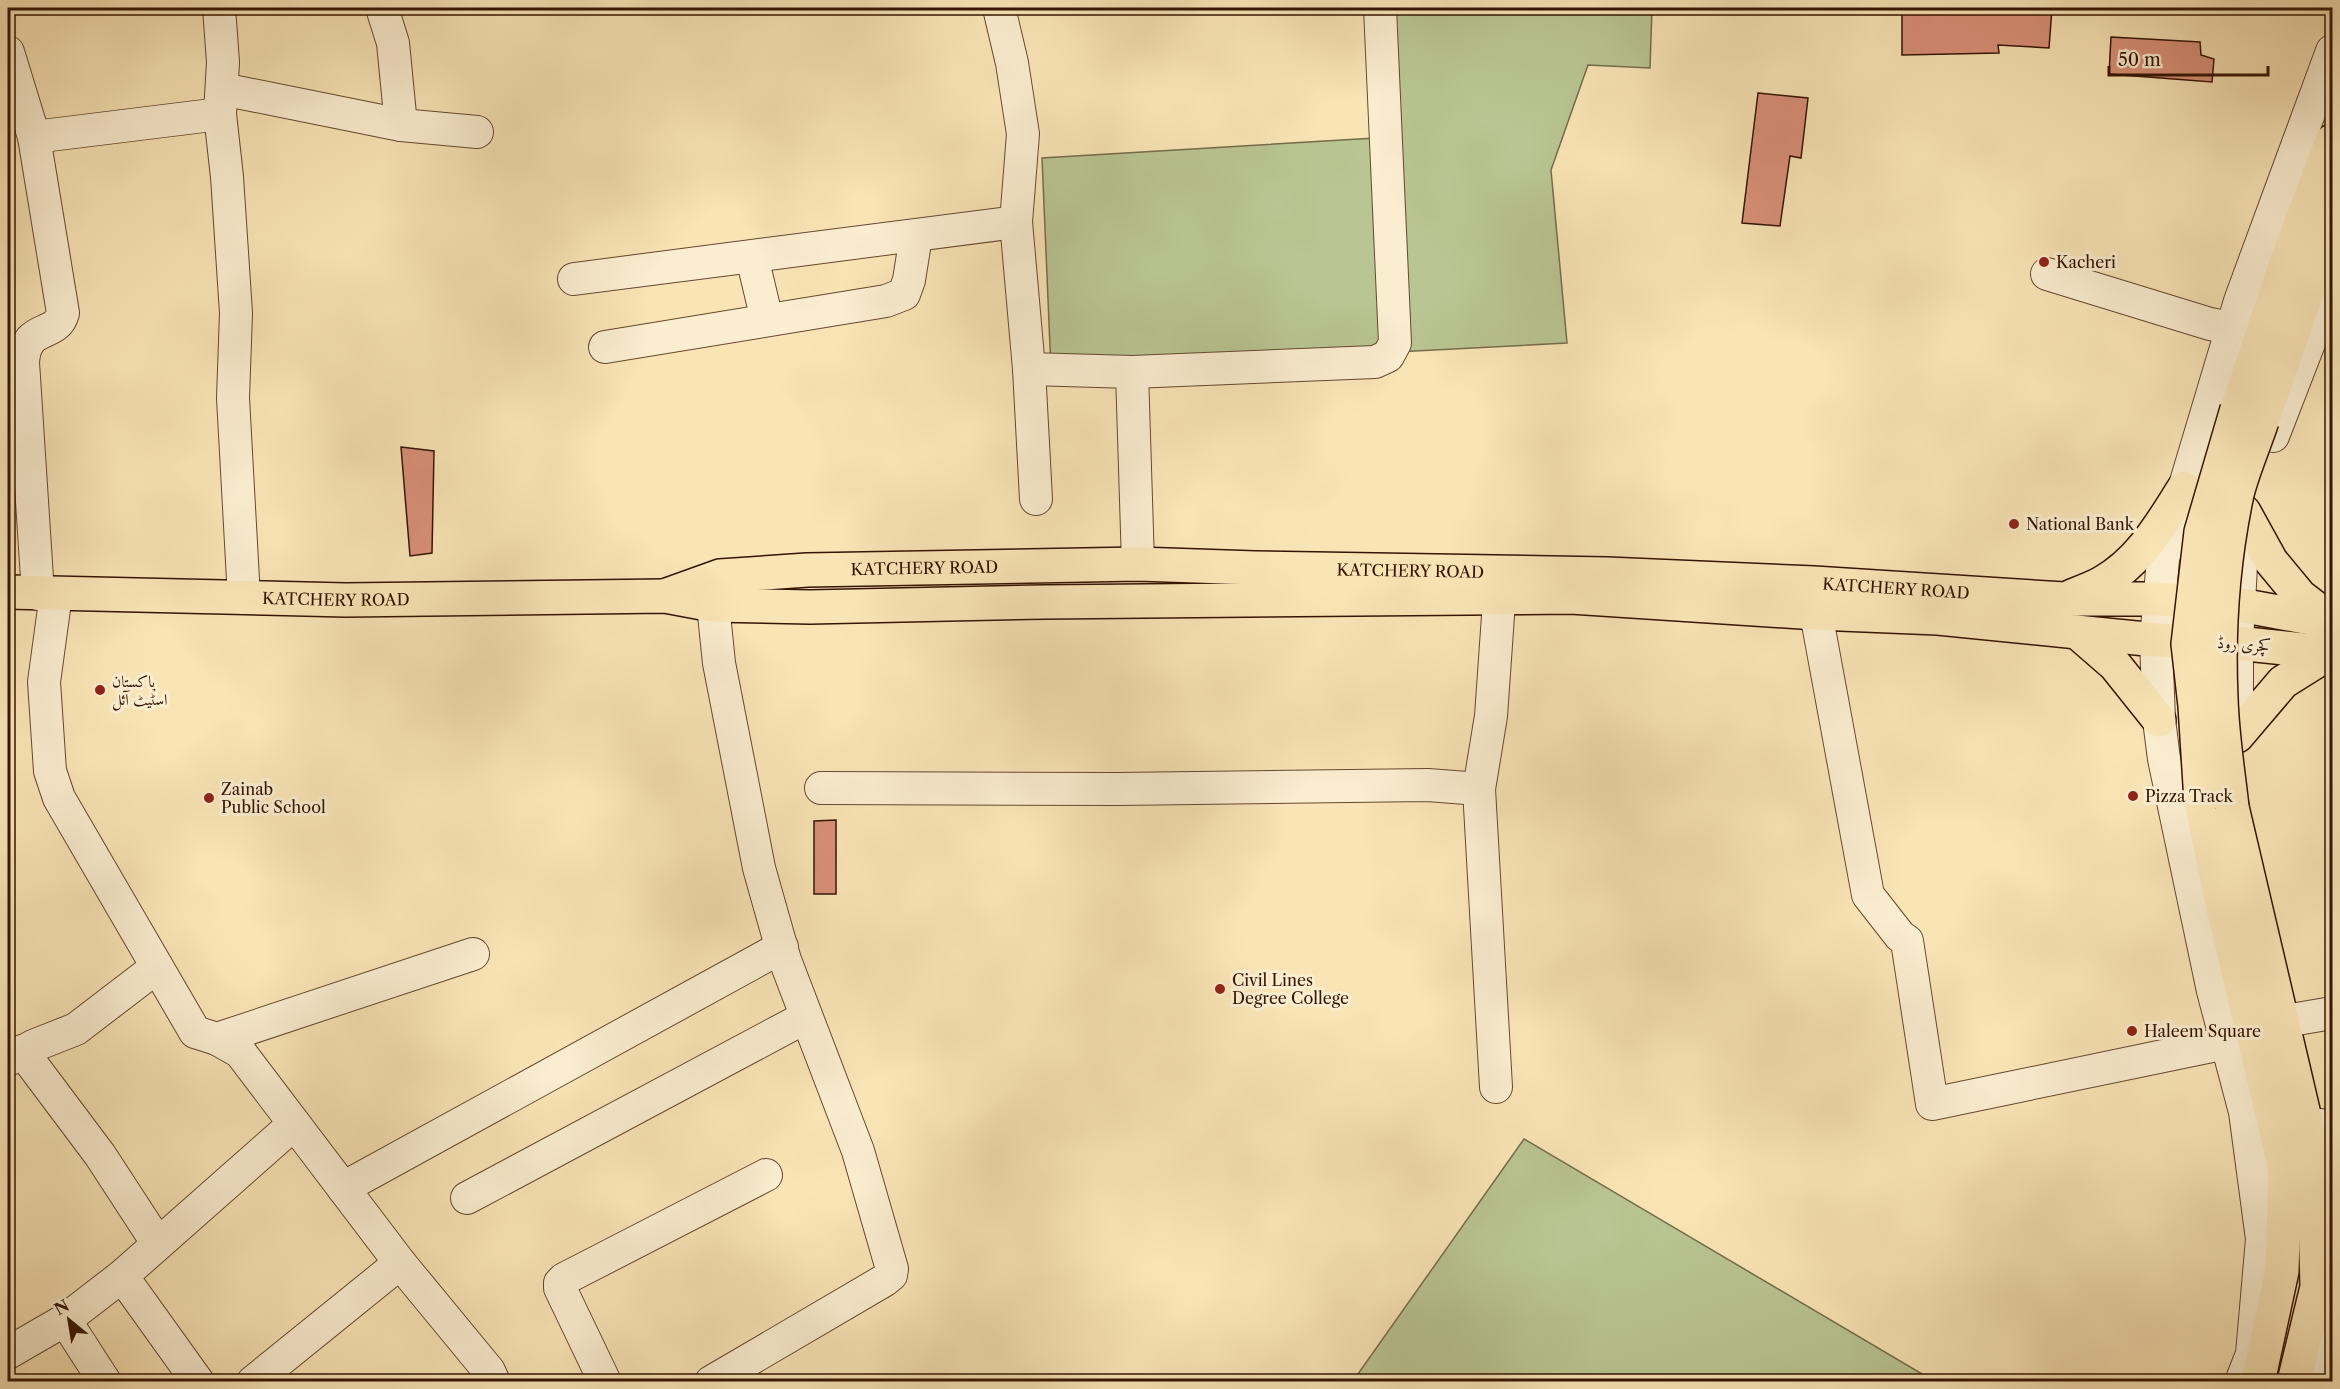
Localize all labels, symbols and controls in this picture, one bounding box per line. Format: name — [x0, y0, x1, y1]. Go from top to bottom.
scale bar — [2109, 39, 2268, 77]
text: 50 m — [2118, 49, 2161, 71]
place label: Kacheri — [2056, 252, 2116, 272]
marker: Kacheri — [2037, 255, 2051, 269]
place label: National Bank — [2026, 514, 2135, 534]
marker: National Bank — [2007, 517, 2021, 531]
street label: KATCHERY ROAD — [851, 557, 998, 579]
street label: KATCHERY ROAD — [1336, 559, 1484, 582]
street label: KATCHERY ROAD — [1822, 574, 1970, 603]
street label: KATCHERY ROAD — [262, 588, 410, 610]
street label: کچری روڈ — [2216, 632, 2272, 658]
place label: پاکستان اسٹیٹ آئل — [112, 671, 168, 711]
marker: پاکستان اسٹیٹ آئل — [93, 683, 107, 697]
place label: Zainab Public School — [221, 779, 326, 817]
place label: Pizza Track — [2145, 786, 2234, 806]
marker: Pizza Track — [2126, 789, 2140, 803]
marker: Zainab Public School — [202, 791, 216, 805]
place label: Civil Lines Degree College — [1232, 970, 1349, 1008]
marker: Civil Lines Degree College — [1213, 982, 1227, 996]
place label: Haleem Square — [2144, 1021, 2261, 1041]
marker: Haleem Square — [2125, 1024, 2139, 1038]
north arrow — [39, 1290, 99, 1350]
text: N — [50, 1295, 73, 1319]

